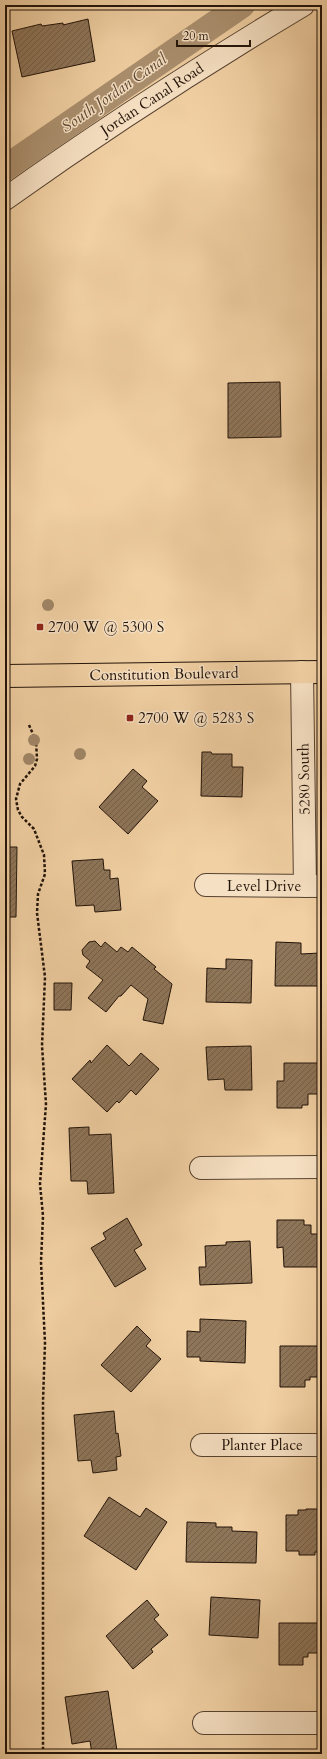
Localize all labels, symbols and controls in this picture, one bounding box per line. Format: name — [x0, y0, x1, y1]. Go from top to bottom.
scale bar — [177, 22, 250, 48]
text: 20 m — [183, 28, 210, 44]
water label: South Jordan Canal — [57, 48, 172, 138]
street label: Jordan Canal Road — [95, 58, 208, 141]
place label: 2700 W @ 5300 S — [48, 617, 164, 637]
marker: 2700 W @ 5300 S — [35, 622, 45, 632]
street label: Constitution Boulevard — [89, 663, 239, 685]
place label: 2700 W @ 5283 S — [138, 708, 254, 728]
marker: 2700 W @ 5283 S — [125, 713, 135, 723]
street label: 5280 South — [293, 742, 315, 815]
street label: Level Drive — [227, 876, 301, 896]
street label: Planter Place — [221, 1435, 303, 1455]

